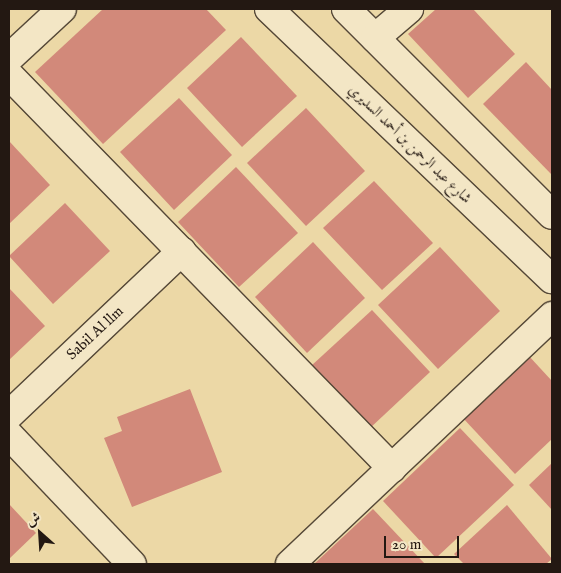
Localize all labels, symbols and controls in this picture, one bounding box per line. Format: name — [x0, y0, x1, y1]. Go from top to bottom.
street label: شارع عبد الرحمن بن أحمد السديري — [345, 81, 475, 207]
street label: Sabil Al llm — [63, 302, 127, 364]
north arrow — [15, 508, 65, 558]
text: ش — [23, 508, 44, 531]
scale bar — [386, 526, 461, 558]
text: 20 m — [392, 535, 421, 554]

